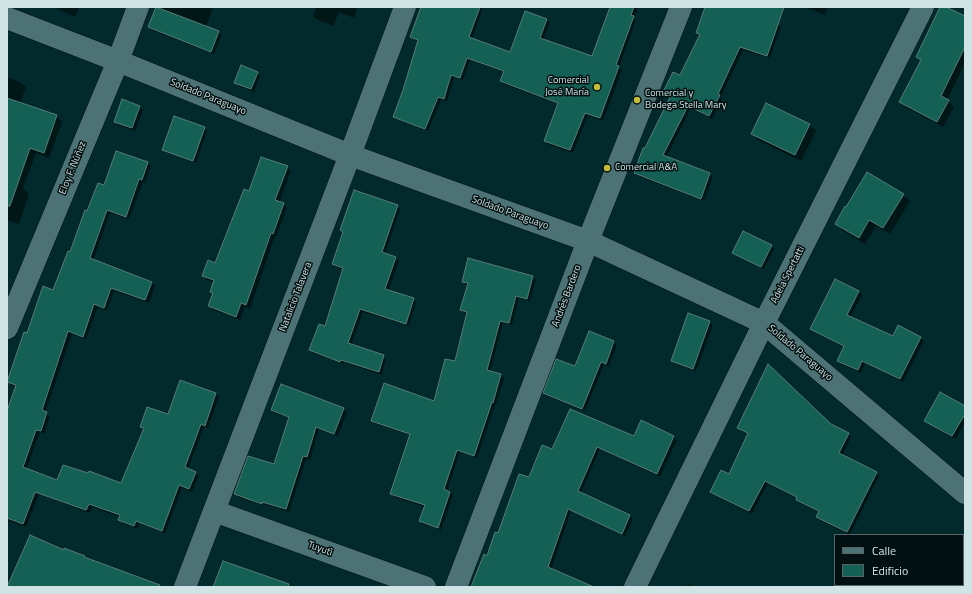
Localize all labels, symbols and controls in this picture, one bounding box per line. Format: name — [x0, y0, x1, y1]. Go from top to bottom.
place label: Comercial José María — [545, 75, 589, 98]
street label: Soldado Paraguayo — [168, 76, 248, 118]
marker: Comercial José María — [592, 82, 602, 92]
place label: Comercial y Bodega Stella Mary — [645, 88, 727, 112]
marker: Comercial y Bodega Stella Mary — [632, 95, 642, 105]
street label: Eloy F. Núñez — [57, 140, 89, 196]
place label: Comercial A&A — [615, 162, 677, 174]
marker: Comercial A&A — [602, 163, 612, 173]
street label: Soldado Paraguayo — [470, 194, 550, 232]
street label: Adela Spertatti — [768, 244, 808, 306]
street label: Natalicio Talavera — [277, 260, 315, 334]
street label: Andrés Bardero — [550, 263, 584, 329]
street label: Soldado Paraguayo — [765, 322, 835, 384]
legend — [834, 534, 964, 586]
street label: Tuyutì — [306, 539, 334, 559]
text: Calle — [872, 541, 896, 560]
text: Edificio — [872, 561, 908, 580]

